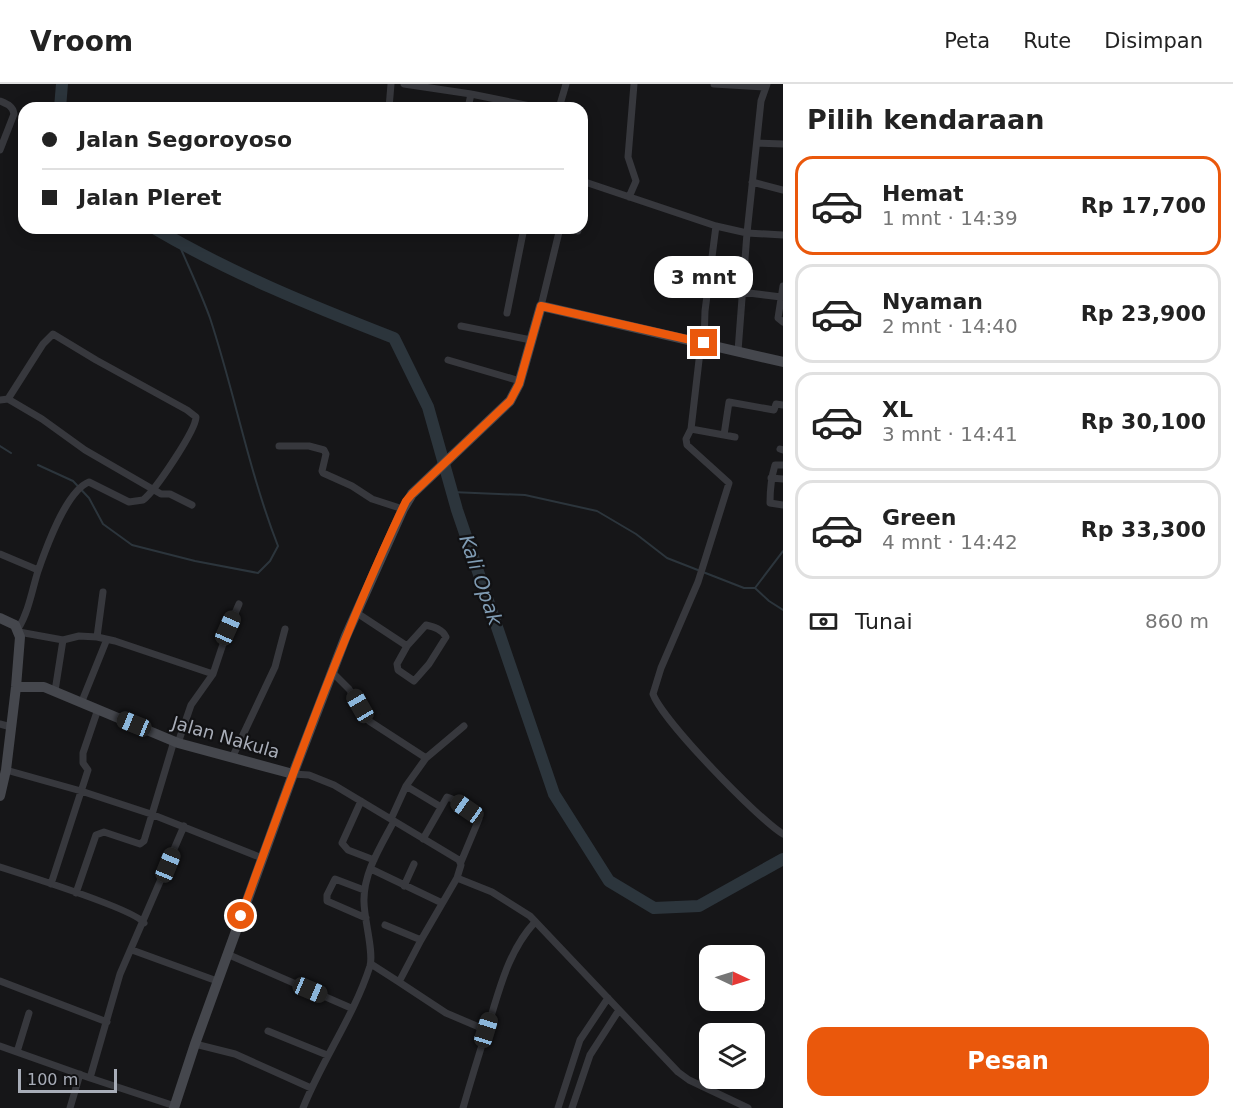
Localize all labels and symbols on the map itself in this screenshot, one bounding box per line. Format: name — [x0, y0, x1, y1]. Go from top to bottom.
callout: 3 mnt — [654, 256, 754, 298]
route end — [690, 329, 717, 356]
water label: Kali Opak — [454, 531, 508, 630]
car — [212, 608, 244, 648]
car — [343, 686, 377, 726]
car — [114, 709, 154, 739]
street label: Jalan Nakula — [169, 711, 282, 762]
car — [447, 791, 487, 827]
car — [153, 845, 183, 885]
route start — [227, 902, 254, 929]
north arrow — [699, 945, 765, 1011]
car — [290, 975, 330, 1005]
car — [472, 1010, 500, 1050]
scale bar — [18, 1066, 117, 1094]

